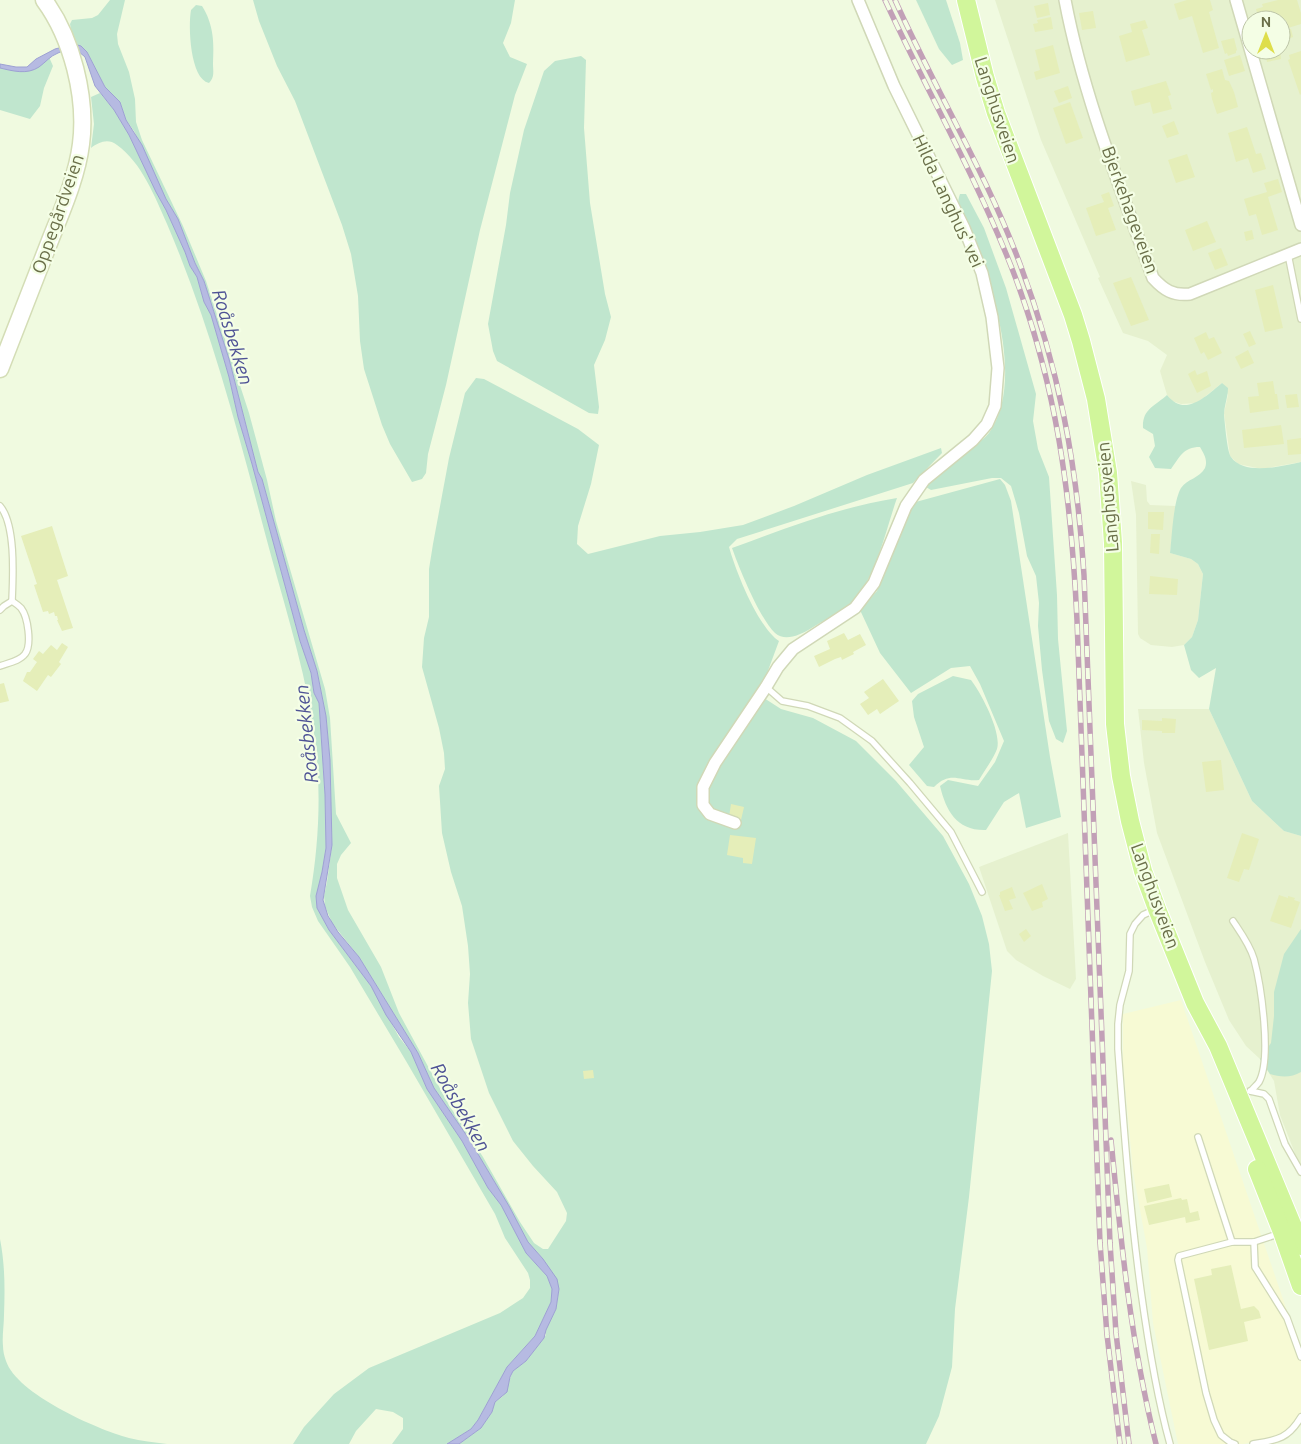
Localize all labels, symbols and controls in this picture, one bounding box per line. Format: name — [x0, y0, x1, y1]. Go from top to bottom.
north arrow — [1241, 10, 1291, 60]
text: N — [1261, 14, 1271, 30]
street label: Langhusveien — [971, 54, 1025, 165]
street label: Hilda Langhus' vei — [909, 131, 988, 270]
street label: Bjerkehageveien — [1099, 143, 1163, 276]
street label: Oppegårdveien — [27, 151, 87, 276]
water label: Roåsbekken — [208, 286, 258, 388]
street label: Langhusveien — [1092, 441, 1122, 553]
water label: Roåsbekken — [290, 684, 322, 784]
street label: Langhusveien — [1128, 840, 1184, 951]
water label: Roåsbekken — [427, 1059, 495, 1155]

